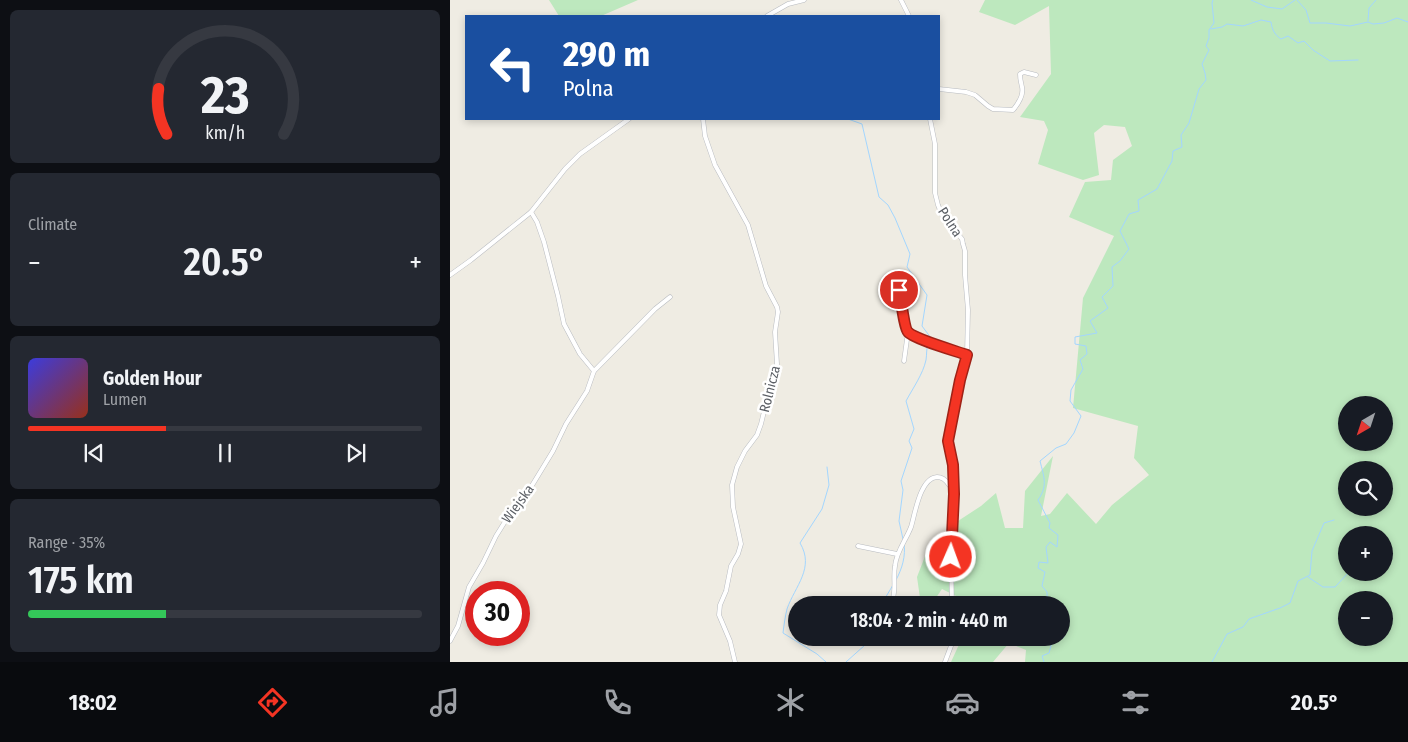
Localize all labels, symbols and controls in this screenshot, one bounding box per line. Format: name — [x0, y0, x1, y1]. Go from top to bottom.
text: 290 m — [563, 33, 650, 75]
icon: left — [480, 35, 545, 100]
text: 23 — [200, 64, 249, 127]
text: Polna — [563, 75, 614, 102]
text: km/h — [205, 122, 245, 144]
street label: Polna — [934, 204, 966, 240]
text: Climate — [28, 215, 77, 234]
text: 20.5° — [184, 239, 266, 285]
text: − — [28, 246, 41, 279]
text: + — [409, 246, 422, 279]
pin — [878, 269, 920, 311]
icon: arrive — [885, 276, 913, 304]
street label: Rolnicza — [756, 364, 784, 414]
text: Golden Hour — [103, 367, 202, 390]
text: Lumen — [103, 390, 147, 409]
north arrow — [1338, 396, 1392, 451]
map controls — [1338, 396, 1393, 646]
icon: previous — [80, 439, 108, 467]
icon: pause — [211, 439, 239, 467]
icon: next — [342, 439, 370, 467]
button: search — [1338, 461, 1393, 516]
street label: Wiejska — [498, 481, 538, 527]
button: + — [1338, 526, 1393, 581]
position arrow — [924, 530, 976, 582]
text: Range · 35% — [28, 533, 105, 552]
text: 175 km — [28, 557, 134, 603]
speed limit sign: 30 — [465, 581, 530, 646]
button: − — [1338, 591, 1393, 646]
text: 18:04 · 2 min · 440 m — [850, 609, 1008, 632]
icon: directions — [255, 685, 290, 720]
icon: music — [427, 685, 462, 720]
icon: phone — [600, 685, 635, 720]
icon: climate — [773, 685, 808, 720]
icon: car — [945, 685, 980, 720]
icon: filters — [1118, 685, 1153, 720]
text: 18:02 — [69, 689, 117, 716]
text: 20.5° — [1291, 689, 1339, 716]

